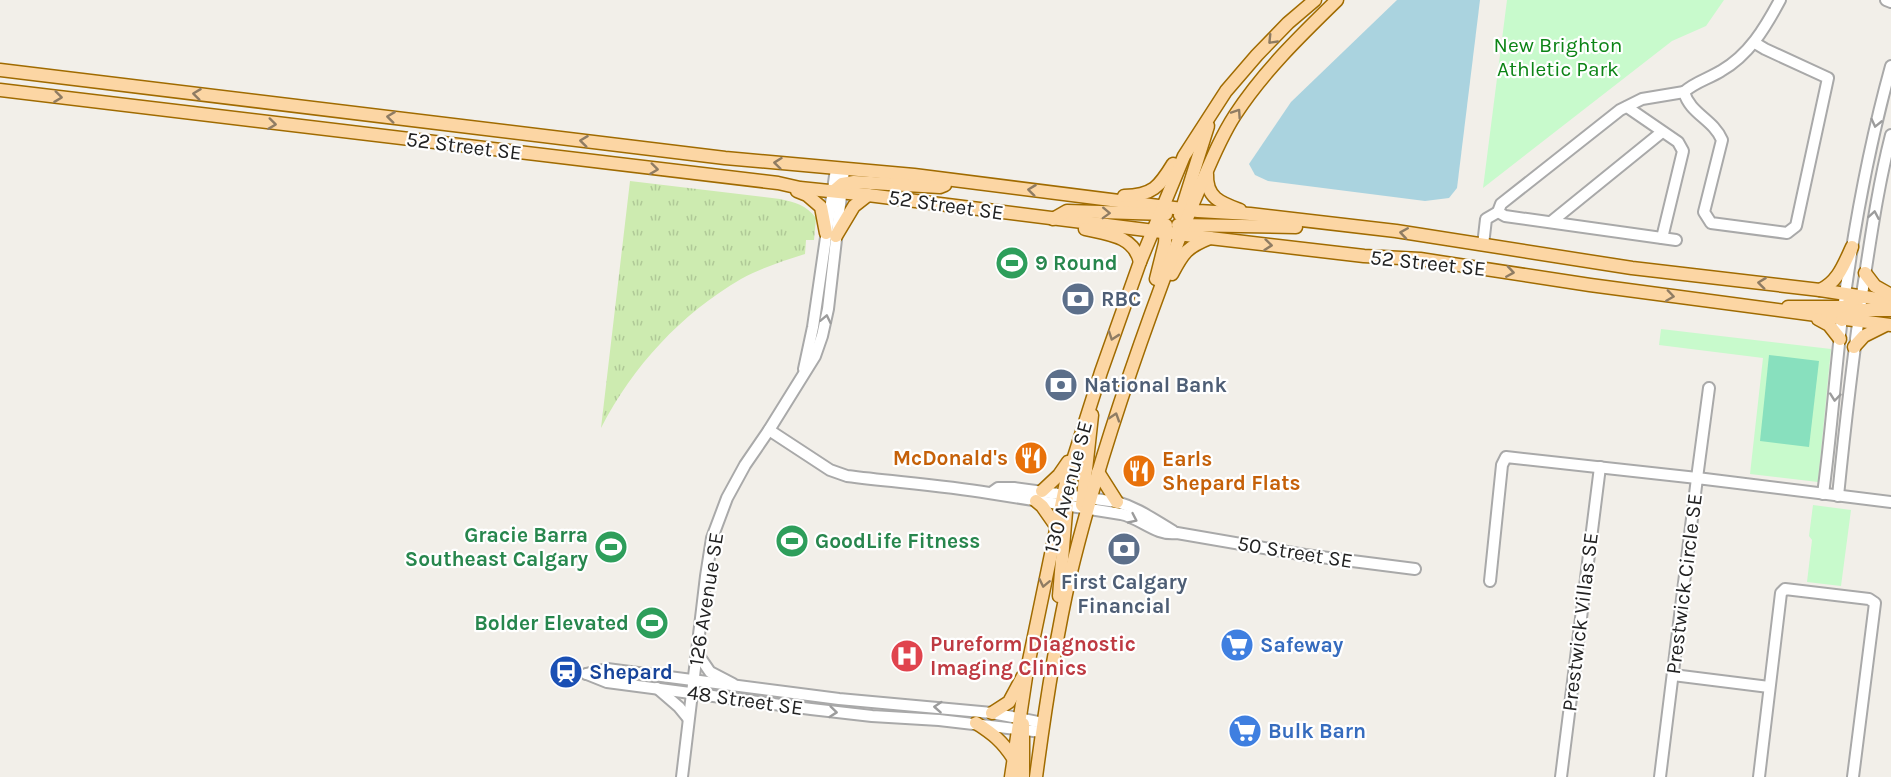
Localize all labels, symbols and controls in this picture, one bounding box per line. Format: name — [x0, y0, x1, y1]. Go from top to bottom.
one-way arrow — [1268, 33, 1279, 43]
park label: New Brighton Athletic Park — [1494, 33, 1622, 81]
one-way arrow — [192, 88, 202, 101]
one-way arrow — [53, 91, 63, 103]
one-way arrow — [1230, 109, 1241, 120]
one-way arrow — [386, 112, 395, 124]
one-way arrow — [268, 117, 277, 130]
one-way arrow — [1871, 118, 1884, 128]
street label: 52 Street SE — [405, 127, 523, 165]
one-way arrow — [580, 135, 589, 148]
one-way arrow — [773, 157, 782, 170]
one-way arrow — [649, 162, 658, 174]
street label: 52 Street SE — [887, 185, 1005, 225]
one-way arrow — [1028, 185, 1037, 197]
one-way arrow — [1101, 206, 1110, 219]
one-way arrow — [1867, 210, 1879, 219]
one-way arrow — [1399, 227, 1408, 239]
one-way arrow — [1263, 238, 1272, 251]
sports icon: 9 Round — [994, 245, 1030, 281]
street label: 52 Street SE — [1369, 245, 1487, 281]
place label: 9 Round — [1035, 251, 1118, 275]
one-way arrow — [1506, 266, 1515, 278]
one-way arrow — [1758, 278, 1767, 290]
bank icon: RBC — [1060, 281, 1096, 317]
place label: RBC — [1101, 287, 1141, 311]
one-way arrow — [1665, 289, 1675, 302]
one-way arrow — [819, 314, 832, 324]
one-way arrow — [1107, 330, 1120, 341]
bank icon: National Bank — [1043, 367, 1079, 403]
place label: National Bank — [1084, 373, 1227, 397]
one-way arrow — [1829, 393, 1842, 402]
one-way arrow — [1108, 412, 1121, 423]
street label: 130 Avenue SE — [1039, 419, 1097, 555]
restaurant icon: McDonald's — [1013, 440, 1049, 476]
place label: McDonald's — [893, 446, 1008, 470]
place label: Earls Shepard Flats — [1162, 447, 1301, 495]
restaurant icon: Earls Shepard Flats — [1121, 453, 1157, 489]
street label: Prestwick Circle SE — [1661, 492, 1707, 676]
one-way arrow — [1126, 512, 1137, 524]
place label: Gracie Barra Southeast Calgary — [405, 523, 588, 571]
sports icon: GoodLife Fitness — [774, 523, 810, 559]
sports icon: Gracie Barra Southeast Calgary — [593, 529, 629, 565]
place label: GoodLife Fitness — [815, 529, 980, 553]
street label: 126 Avenue SE — [684, 531, 728, 667]
bank icon: First Calgary Financial — [1106, 531, 1142, 567]
street label: 50 Street SE — [1236, 531, 1354, 573]
street label: Prestwick Villas SE — [1557, 531, 1603, 713]
place label: First Calgary Financial — [1061, 570, 1188, 618]
one-way arrow — [1038, 578, 1051, 588]
sports icon: Bolder Elevated — [634, 605, 670, 641]
place label: Bolder Elevated — [474, 611, 629, 635]
supermarket icon: Safeway — [1219, 627, 1255, 663]
place label: Pureform Diagnostic Imaging Clinics — [930, 632, 1136, 680]
place label: Safeway — [1260, 633, 1344, 657]
hospital icon: Pureform Diagnostic Imaging Clinics — [889, 638, 925, 674]
station icon: Shepard — [548, 654, 584, 690]
place label: Shepard — [589, 660, 673, 684]
street label: 48 Street SE — [686, 680, 804, 720]
one-way arrow — [934, 701, 943, 714]
one-way arrow — [829, 705, 838, 717]
supermarket icon: Bulk Barn — [1227, 713, 1263, 749]
place label: Bulk Barn — [1268, 719, 1366, 743]

